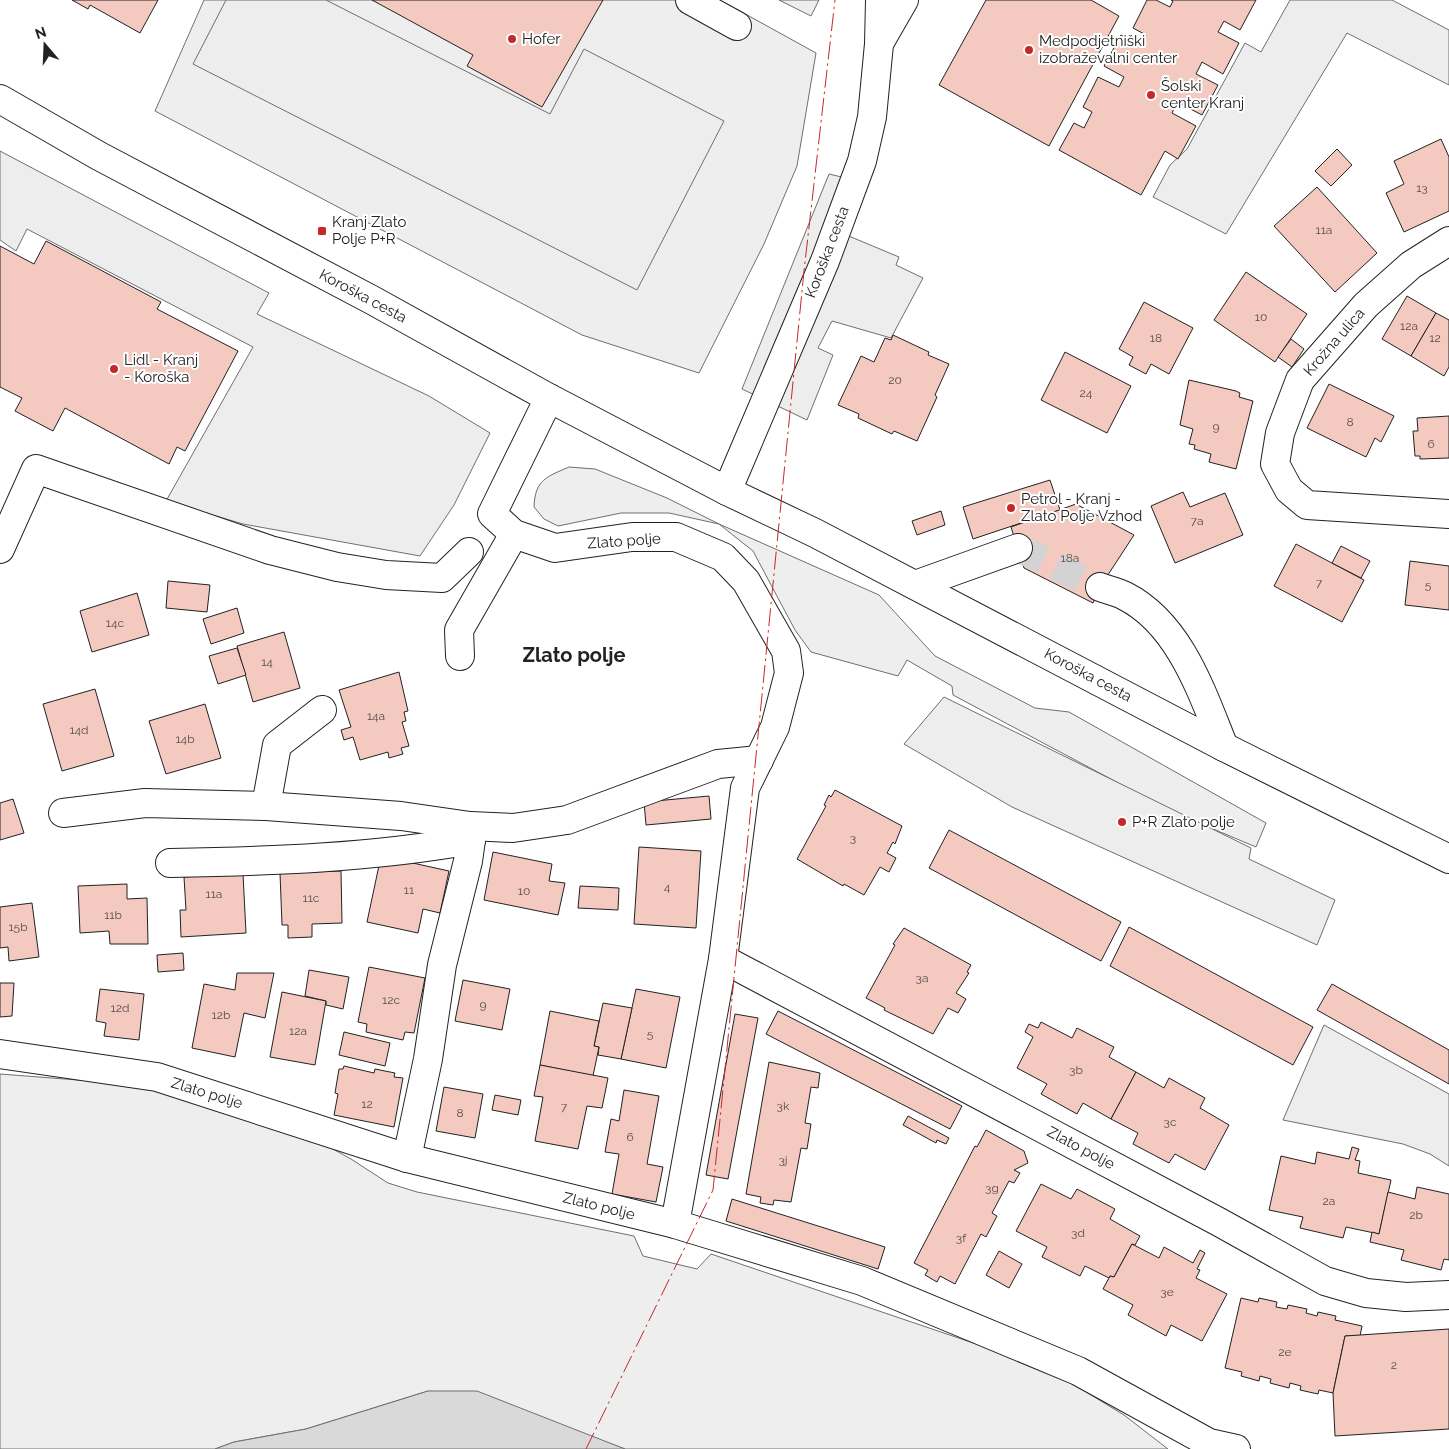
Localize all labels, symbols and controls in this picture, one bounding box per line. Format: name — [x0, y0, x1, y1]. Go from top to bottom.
north arrow — [20, 20, 70, 70]
text: N — [33, 23, 48, 42]
place label: Hofer — [522, 30, 561, 48]
place label: Medpodjetniški izobraževalni center — [1039, 32, 1178, 67]
marker: Hofer — [506, 33, 518, 45]
marker: Medpodjetniški izobraževalni center — [1023, 44, 1035, 56]
place label: Šolski center Kranj — [1161, 76, 1244, 112]
marker: Šolski center Kranj — [1145, 89, 1157, 101]
house number: 13 — [1416, 181, 1428, 195]
street label: Koroška cesta — [801, 204, 853, 300]
place label: Kranj Zlato Polje P+R — [332, 213, 407, 248]
house number: 11a — [1316, 223, 1332, 237]
marker: Kranj Zlato Polje P+R — [316, 225, 328, 237]
street label: Koroška cesta — [316, 265, 410, 327]
street label: Krožna ulica — [1300, 304, 1368, 380]
house number: 10 — [1255, 310, 1267, 324]
house number: 12a — [1400, 319, 1418, 333]
house number: 18 — [1150, 331, 1162, 345]
house number: 12 — [1429, 331, 1441, 345]
place label: Lidl - Kranj - Koroška — [124, 351, 198, 386]
marker: Lidl - Kranj - Koroška — [108, 363, 120, 375]
house number: 20 — [888, 373, 902, 387]
house number: 24 — [1080, 386, 1093, 400]
house number: 8 — [1346, 415, 1354, 429]
house number: 9 — [1212, 420, 1220, 434]
house number: 6 — [1427, 437, 1435, 451]
place label: Petrol - Kranj - Zlato Polje Vzhod — [1021, 490, 1142, 525]
marker: Petrol - Kranj - Zlato Polje Vzhod — [1005, 502, 1017, 514]
house number: 7a — [1191, 514, 1203, 528]
street label: Zlato polje — [587, 529, 662, 553]
house number: 18a — [1061, 551, 1079, 565]
house number: 7 — [1316, 576, 1323, 590]
house number: 5 — [1425, 578, 1432, 592]
house number: 14c — [106, 616, 125, 630]
district label: Zlato polje — [522, 643, 626, 667]
street label: Koroška cesta — [1041, 644, 1135, 706]
house number: 14 — [261, 655, 273, 669]
house number: 14a — [367, 709, 385, 723]
house number: 14d — [69, 723, 89, 737]
house number: 14b — [175, 732, 195, 746]
place label: P+R Zlato polje — [1132, 813, 1235, 831]
marker: P+R Zlato polje — [1116, 816, 1128, 828]
house number: 3 — [850, 831, 856, 845]
house number: 4 — [664, 880, 671, 894]
house number: 11 — [404, 883, 414, 897]
house number: 10 — [518, 884, 530, 898]
house number: 11a — [206, 887, 222, 901]
house number: 11c — [303, 891, 320, 905]
house number: 11b — [104, 908, 122, 922]
house number: 15b — [8, 920, 28, 934]
house number: 3a — [916, 971, 928, 985]
house number: 12c — [382, 993, 400, 1007]
house number: 9 — [479, 998, 487, 1012]
house number: 12d — [111, 1001, 129, 1015]
house number: 12b — [212, 1008, 230, 1022]
house number: 12a — [289, 1024, 307, 1038]
house number: 5 — [647, 1027, 654, 1041]
house number: 3b — [1069, 1063, 1083, 1077]
street label: Zlato polje — [169, 1074, 245, 1112]
house number: 12 — [361, 1097, 373, 1111]
house number: 3k — [777, 1099, 790, 1113]
house number: 7 — [561, 1100, 568, 1114]
house number: 8 — [456, 1106, 464, 1120]
house number: 3c — [1164, 1115, 1177, 1129]
street label: Zlato polje — [1044, 1123, 1118, 1173]
house number: 6 — [626, 1130, 634, 1144]
house number: 3j — [778, 1153, 788, 1167]
house number: 3g — [985, 1181, 999, 1195]
street label: Zlato polje — [561, 1188, 637, 1224]
house number: 2a — [1323, 1194, 1335, 1208]
house number: 2b — [1409, 1208, 1423, 1222]
house number: 3d — [1071, 1226, 1085, 1240]
house number: 3f — [956, 1231, 967, 1245]
house number: 3e — [1160, 1285, 1174, 1299]
house number: 2e — [1278, 1345, 1292, 1359]
house number: 2 — [1391, 1358, 1397, 1372]

